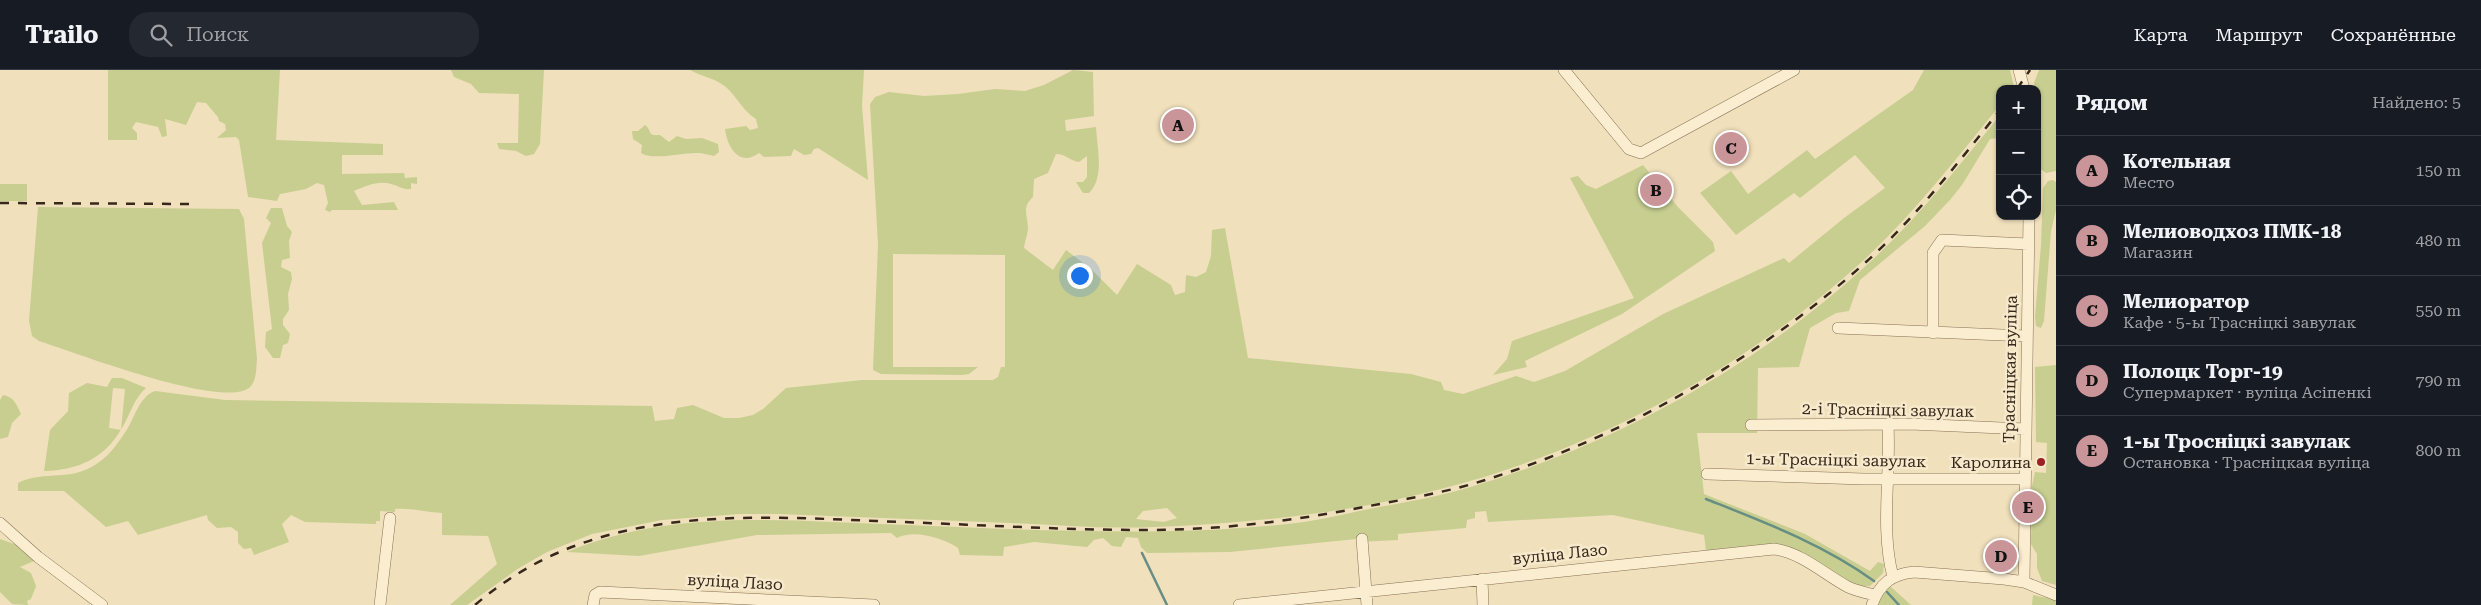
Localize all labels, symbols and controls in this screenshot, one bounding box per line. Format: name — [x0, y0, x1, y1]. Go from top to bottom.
search box — [129, 12, 479, 57]
text: Trailo — [25, 21, 99, 49]
icon: search — [147, 21, 175, 49]
text: Поиск — [187, 23, 249, 46]
text: Карта — [2134, 24, 2188, 45]
text: Маршрут — [2216, 24, 2303, 45]
text: Сохранённые — [2331, 24, 2456, 45]
map controls — [1996, 85, 2041, 220]
button: + — [1996, 85, 2041, 130]
text: Рядом — [2076, 91, 2148, 115]
text: Найдено: 5 — [2372, 93, 2461, 112]
pin: A — [1162, 106, 1194, 144]
pin: C — [1715, 129, 1747, 167]
button: − — [1996, 130, 2041, 175]
text: Котельная — [2123, 150, 2231, 173]
text: A — [2086, 161, 2098, 180]
text: 150 m — [2415, 161, 2461, 180]
pin: B — [1640, 171, 1672, 209]
text: Место — [2123, 173, 2175, 192]
button: locate — [1996, 175, 2041, 220]
text: Мелиоводхоз ПМК-18 — [2123, 220, 2341, 243]
text: B — [2086, 231, 2098, 250]
text: 480 m — [2415, 231, 2461, 250]
text: Магазин — [2123, 243, 2193, 262]
your location — [1067, 263, 1093, 289]
text: Мелиоратор — [2123, 290, 2249, 313]
street label: Трасніцкая вуліца — [1999, 295, 2021, 443]
text: C — [2086, 301, 2098, 320]
text: 550 m — [2415, 301, 2461, 320]
text: Кафе · 5-ы Трасніцкі завулак — [2123, 313, 2356, 332]
text: Полоцк Торг-19 — [2123, 360, 2283, 383]
text: D — [2086, 371, 2098, 390]
text: 790 m — [2415, 371, 2461, 390]
text: Супермаркет · вуліца Асіпенкі — [2123, 383, 2372, 402]
street label: 2-і Трасніцкі завулак — [1802, 399, 1974, 421]
text: 1-ы Тросніцкі завулак — [2123, 430, 2351, 453]
text: E — [2087, 441, 2097, 460]
text: 800 m — [2415, 441, 2461, 460]
street label: 1-ы Трасніцкі завулак — [1746, 449, 1926, 471]
place label: Каролина — [1951, 453, 2031, 472]
text: Остановка · Трасніцкая вуліца — [2123, 453, 2370, 472]
marker: Каролина — [2035, 456, 2047, 468]
pin: E — [2012, 488, 2044, 526]
pin: D — [1985, 537, 2017, 575]
street label: вуліца Лазо — [1511, 540, 1609, 568]
street label: вуліца Лазо — [687, 570, 783, 594]

